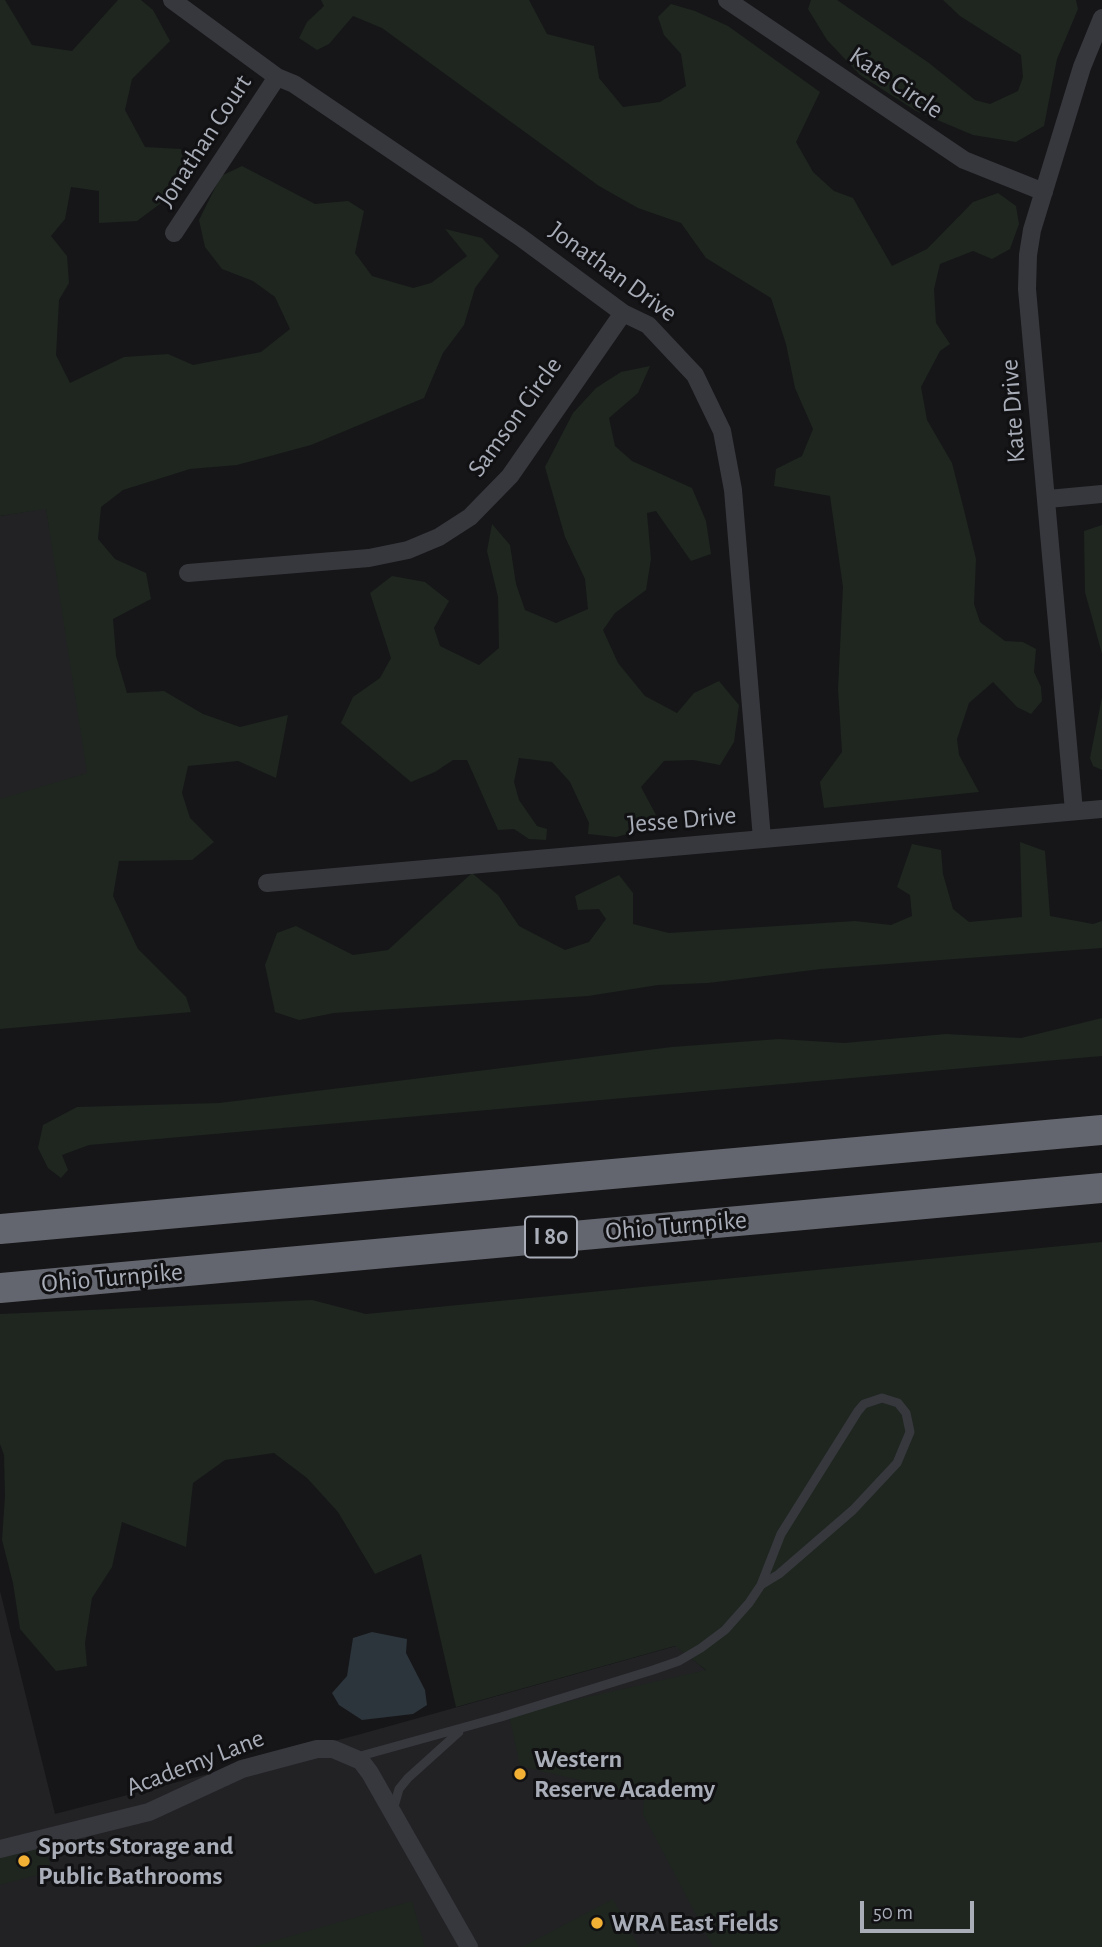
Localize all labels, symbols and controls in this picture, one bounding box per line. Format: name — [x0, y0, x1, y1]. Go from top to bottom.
street label: Kate Circle — [843, 40, 949, 126]
street label: Jonathan Court — [149, 69, 259, 213]
street label: Jonathan Drive — [543, 215, 683, 329]
street label: Samson Circle — [461, 351, 569, 483]
street label: Kate Drive — [994, 358, 1032, 464]
street label: Jesse Drive — [626, 800, 738, 840]
street label: Ohio Turnpike — [604, 1204, 748, 1248]
road number: I 80 — [525, 1217, 577, 1258]
street label: Ohio Turnpike — [40, 1256, 184, 1300]
street label: Academy Lane — [122, 1722, 268, 1804]
place label: Western Reserve Academy — [534, 1743, 715, 1804]
marker: Western Reserve Academy — [512, 1766, 528, 1782]
place label: Sports Storage and Public Bathrooms — [38, 1830, 233, 1892]
marker: Sports Storage and Public Bathrooms — [16, 1853, 32, 1869]
scale bar — [864, 1888, 978, 1932]
text: 50 m — [873, 1902, 913, 1923]
place label: WRA East Fields — [611, 1907, 779, 1939]
marker: WRA East Fields — [589, 1915, 605, 1931]

